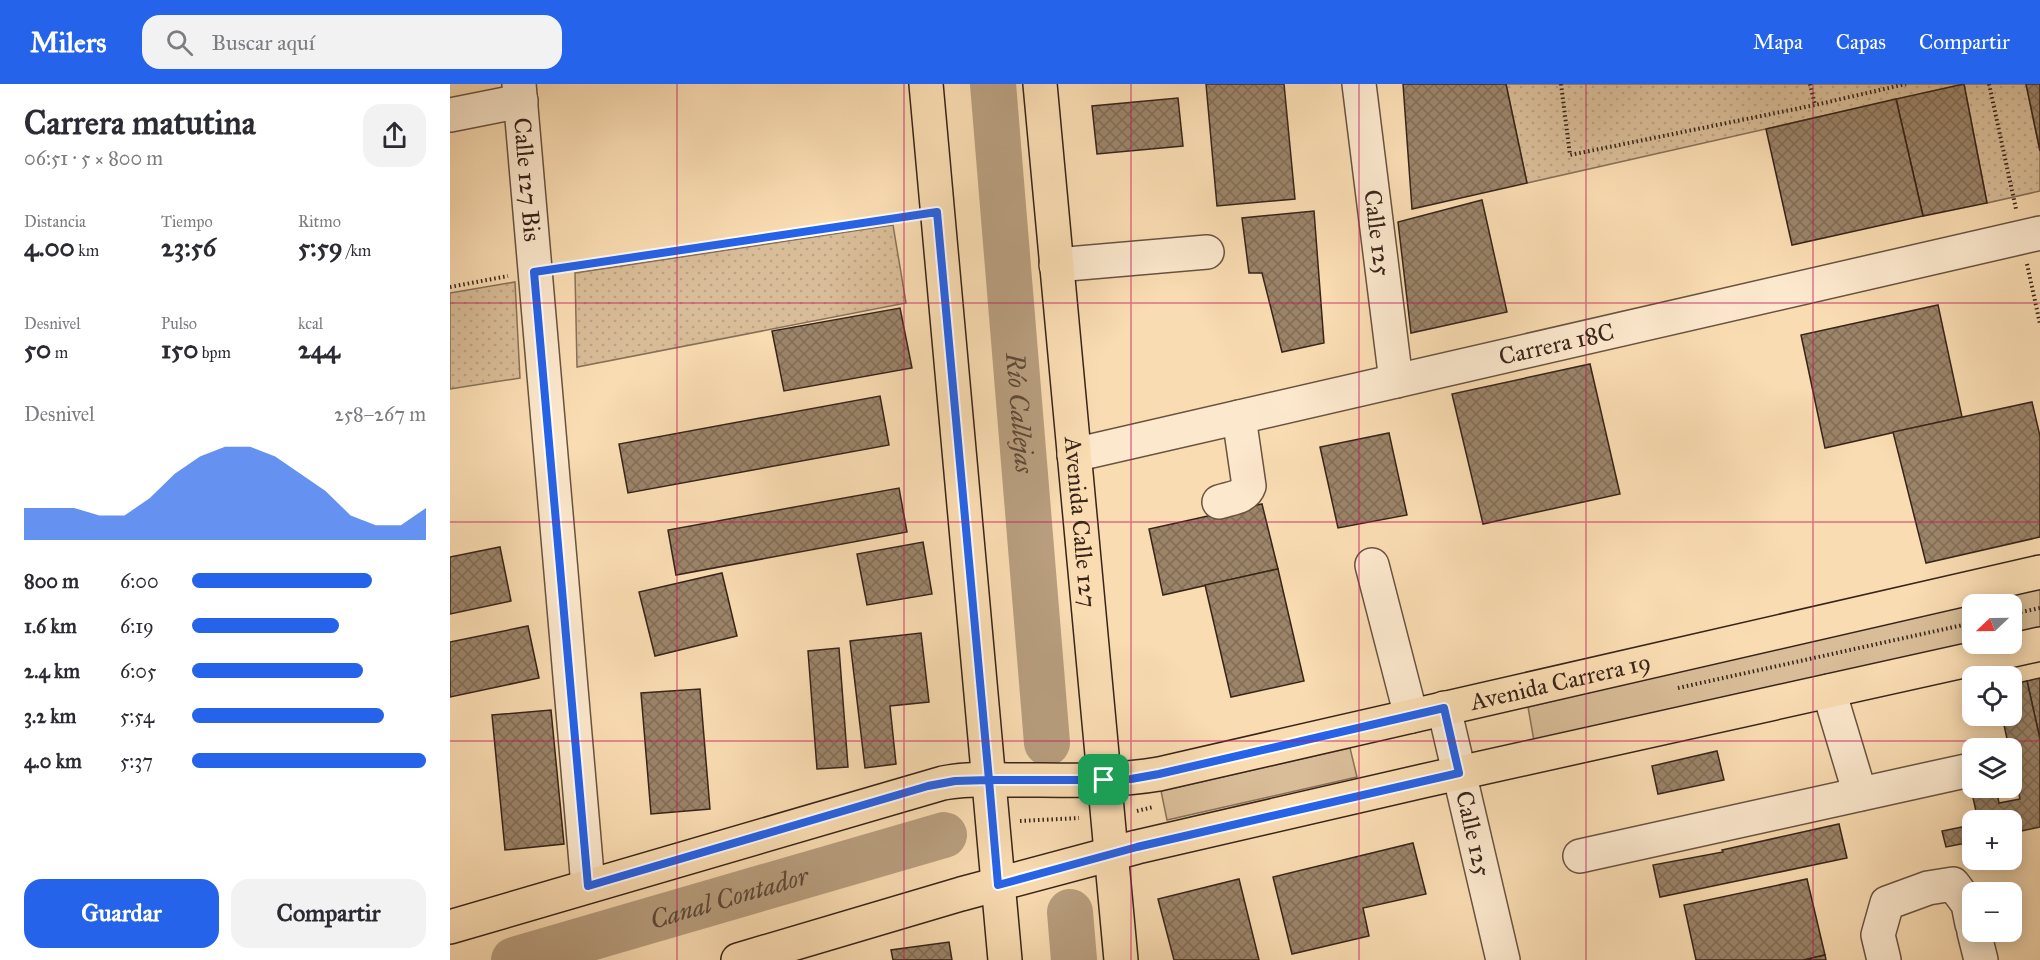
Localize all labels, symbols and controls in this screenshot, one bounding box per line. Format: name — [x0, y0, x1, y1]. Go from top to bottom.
search box — [142, 15, 562, 69]
text: Milers — [30, 25, 106, 60]
icon: search — [163, 26, 196, 59]
text: Buscar aquí — [211, 29, 315, 56]
text: Mapa — [1753, 29, 1803, 55]
text: Capas — [1836, 29, 1886, 55]
text: Compartir — [1919, 29, 2010, 55]
text: Carrera matutina — [24, 103, 256, 143]
button: share — [363, 104, 426, 167]
street label: Calle 127 Bis — [507, 116, 548, 243]
text: 06:51 · 5 × 800 m — [24, 146, 163, 170]
street label: Calle 125 — [1357, 188, 1398, 278]
text: Distancia — [24, 212, 86, 231]
text: Tiempo — [161, 212, 213, 231]
text: Ritmo — [298, 212, 341, 231]
text: 4.00 — [24, 231, 75, 263]
text: 23:56 — [161, 231, 216, 263]
text: 5:59 — [298, 231, 343, 263]
text: km — [75, 241, 99, 260]
text: /km — [343, 241, 371, 260]
text: Desnivel — [24, 314, 80, 333]
text: Pulso — [161, 314, 197, 333]
text: kcal — [298, 314, 323, 333]
street label: Carrera 18C — [1496, 316, 1617, 372]
text: 50 — [24, 333, 51, 365]
text: 150 — [161, 333, 198, 365]
text: 244 — [298, 333, 340, 365]
text: m — [51, 343, 68, 362]
text: bpm — [198, 343, 231, 362]
water label: Río Callejas — [999, 350, 1041, 475]
text: Desnivel — [24, 402, 95, 426]
text: 258–267 m — [334, 402, 426, 426]
street label: Avenida Calle 127 — [1058, 434, 1103, 609]
text: 800 m — [24, 569, 79, 593]
text: 6:00 — [120, 569, 159, 593]
north arrow — [1962, 594, 2022, 654]
map controls — [1962, 594, 2022, 942]
text: 1.6 km — [24, 614, 77, 638]
text: 6:19 — [120, 614, 154, 638]
street label: Avenida Carrera 19 — [1466, 647, 1654, 717]
text: 2.4 km — [24, 659, 80, 683]
text: 6:05 — [120, 659, 156, 683]
button: locate — [1962, 666, 2022, 726]
text: 3.2 km — [24, 704, 76, 728]
text: 5:54 — [120, 704, 154, 728]
button: layers — [1962, 738, 2022, 798]
text: 4.0 km — [24, 749, 82, 773]
text: 5:37 — [120, 749, 153, 773]
pin — [1078, 754, 1129, 805]
icon: arrive — [1087, 763, 1120, 796]
street label: Calle 125 — [1449, 788, 1498, 879]
button: + — [1962, 810, 2022, 870]
water label: Canal Contador — [646, 859, 813, 936]
button: Guardar — [24, 879, 219, 948]
button: Compartir — [231, 879, 426, 948]
button: − — [1962, 882, 2022, 942]

